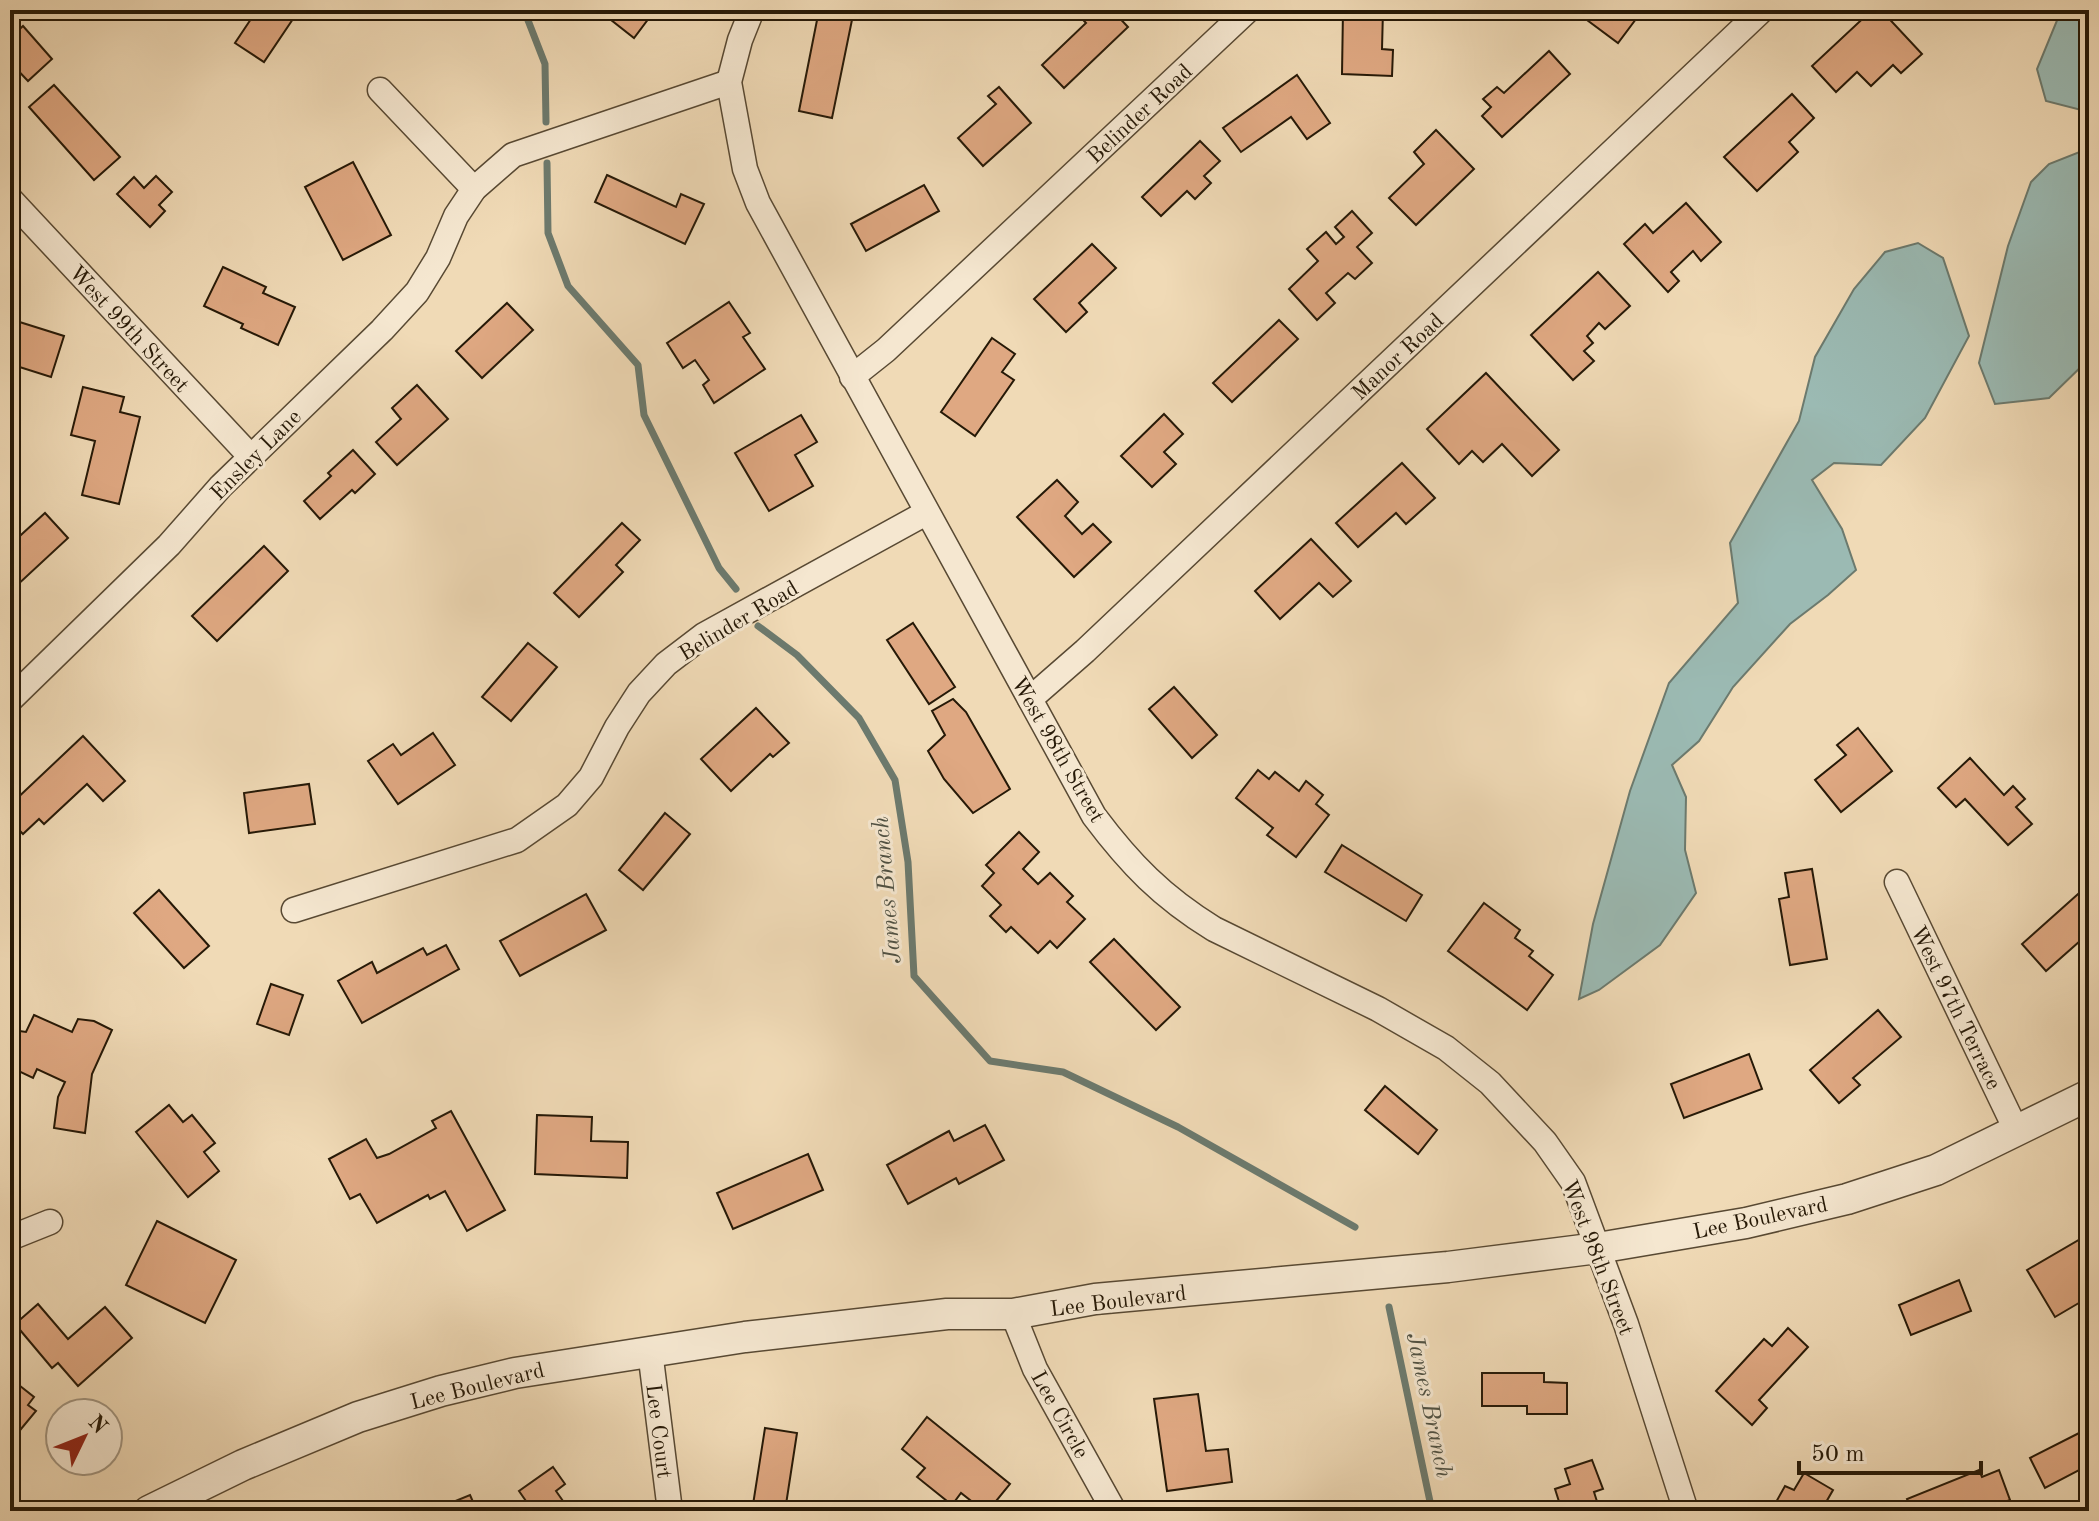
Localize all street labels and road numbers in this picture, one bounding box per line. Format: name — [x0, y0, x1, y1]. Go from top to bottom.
street label: Belinder Road — [1084, 60, 1197, 168]
street label: West 99th Street — [64, 262, 193, 397]
street label: Manor Road — [1348, 310, 1448, 405]
street label: Ensley Lane — [207, 406, 306, 505]
street label: Belinder Road — [676, 578, 803, 666]
street label: West 98th Street — [1007, 673, 1108, 827]
street label: West 97th Terrace — [1906, 923, 2004, 1093]
street label: West 98th Street — [1557, 1177, 1637, 1338]
street label: Lee Boulevard — [1691, 1194, 1830, 1244]
street label: Lee Boulevard — [1049, 1283, 1188, 1321]
street label: Lee Boulevard — [408, 1360, 547, 1414]
street label: Lee Circle — [1026, 1367, 1092, 1463]
street label: Lee Court — [641, 1383, 675, 1480]

